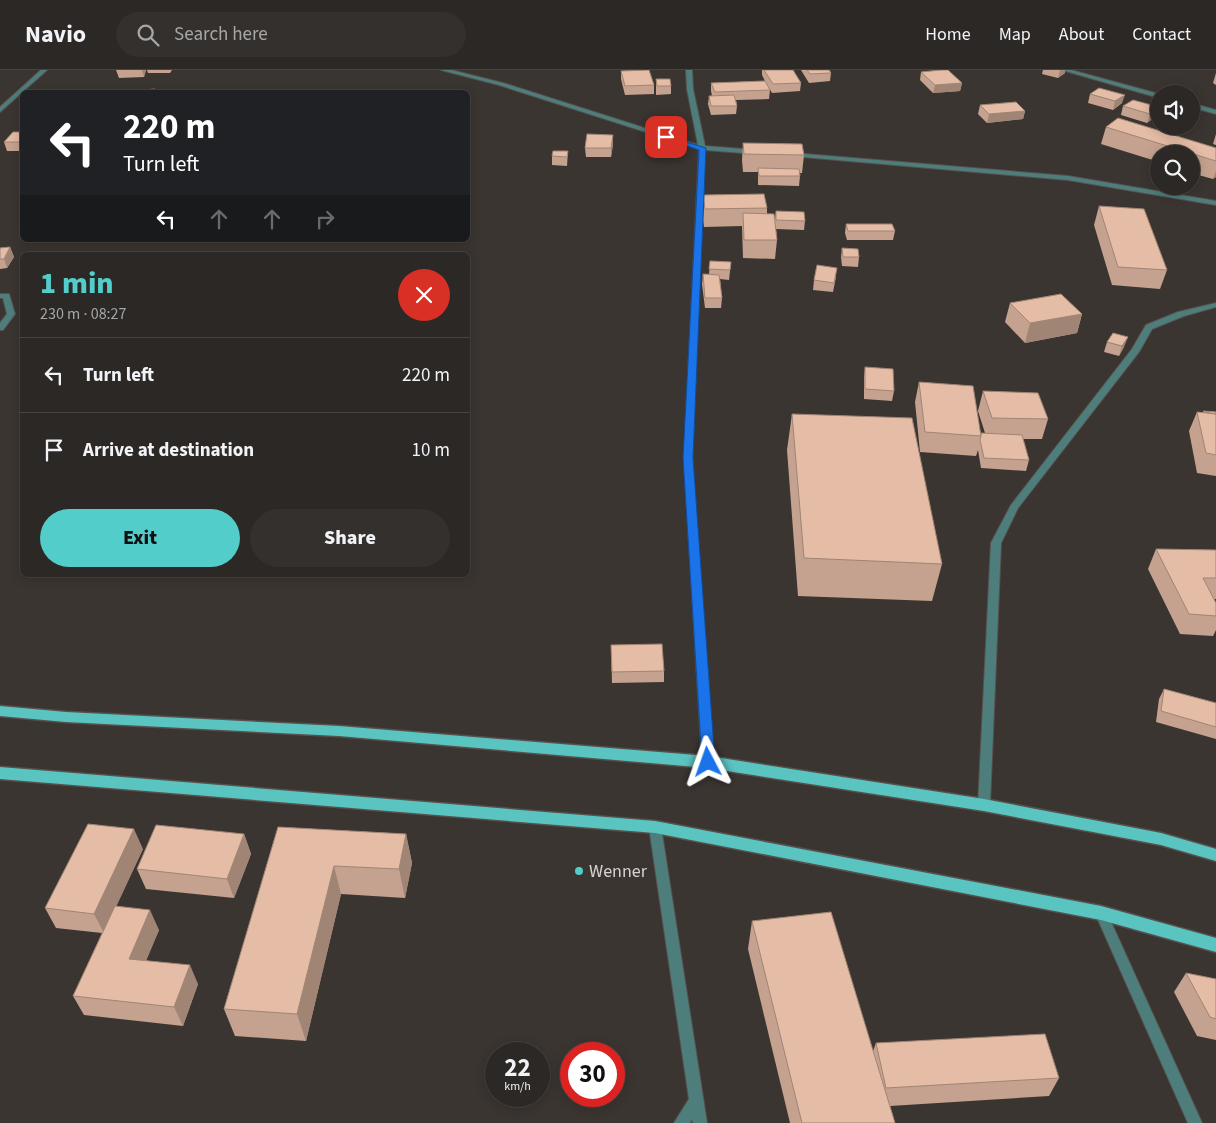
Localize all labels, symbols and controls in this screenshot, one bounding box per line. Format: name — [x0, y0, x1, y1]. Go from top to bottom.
search box — [116, 12, 466, 57]
text: Navio — [25, 17, 86, 52]
icon: search — [134, 21, 162, 49]
text: Search here — [174, 21, 268, 48]
text: Home — [925, 22, 971, 47]
text: Map — [999, 22, 1031, 47]
text: About — [1059, 22, 1104, 47]
text: Contact — [1132, 22, 1191, 47]
map controls — [1150, 85, 1200, 195]
button: sound — [1150, 85, 1200, 135]
text: 220 m — [123, 102, 215, 152]
icon: left — [40, 110, 105, 175]
pin — [645, 116, 687, 158]
icon: arrive — [652, 123, 680, 151]
button: search — [1150, 145, 1200, 195]
text: Turn left — [123, 148, 199, 180]
icon: left — [152, 205, 180, 233]
icon: ahead — [205, 205, 233, 233]
icon: ahead — [258, 205, 286, 233]
icon: right — [311, 205, 339, 233]
text: 1 min — [40, 262, 114, 305]
button: close — [398, 269, 450, 321]
text: 230 m · 08:27 — [40, 303, 127, 325]
icon: left — [40, 361, 68, 389]
text: Turn left — [83, 362, 154, 389]
text: 220 m — [402, 362, 450, 389]
icon: arrive — [40, 436, 68, 464]
text: Arrive at destination — [83, 437, 254, 464]
text: 10 m — [412, 437, 450, 464]
button: Exit — [40, 509, 240, 567]
button: Share — [250, 509, 450, 567]
position arrow — [681, 735, 733, 787]
place label: Wenner — [589, 859, 648, 884]
marker: Wenner — [573, 865, 585, 877]
speed limit sign: 30 — [560, 1042, 625, 1107]
text: 22 — [504, 1050, 531, 1086]
text: km/h — [504, 1078, 531, 1095]

